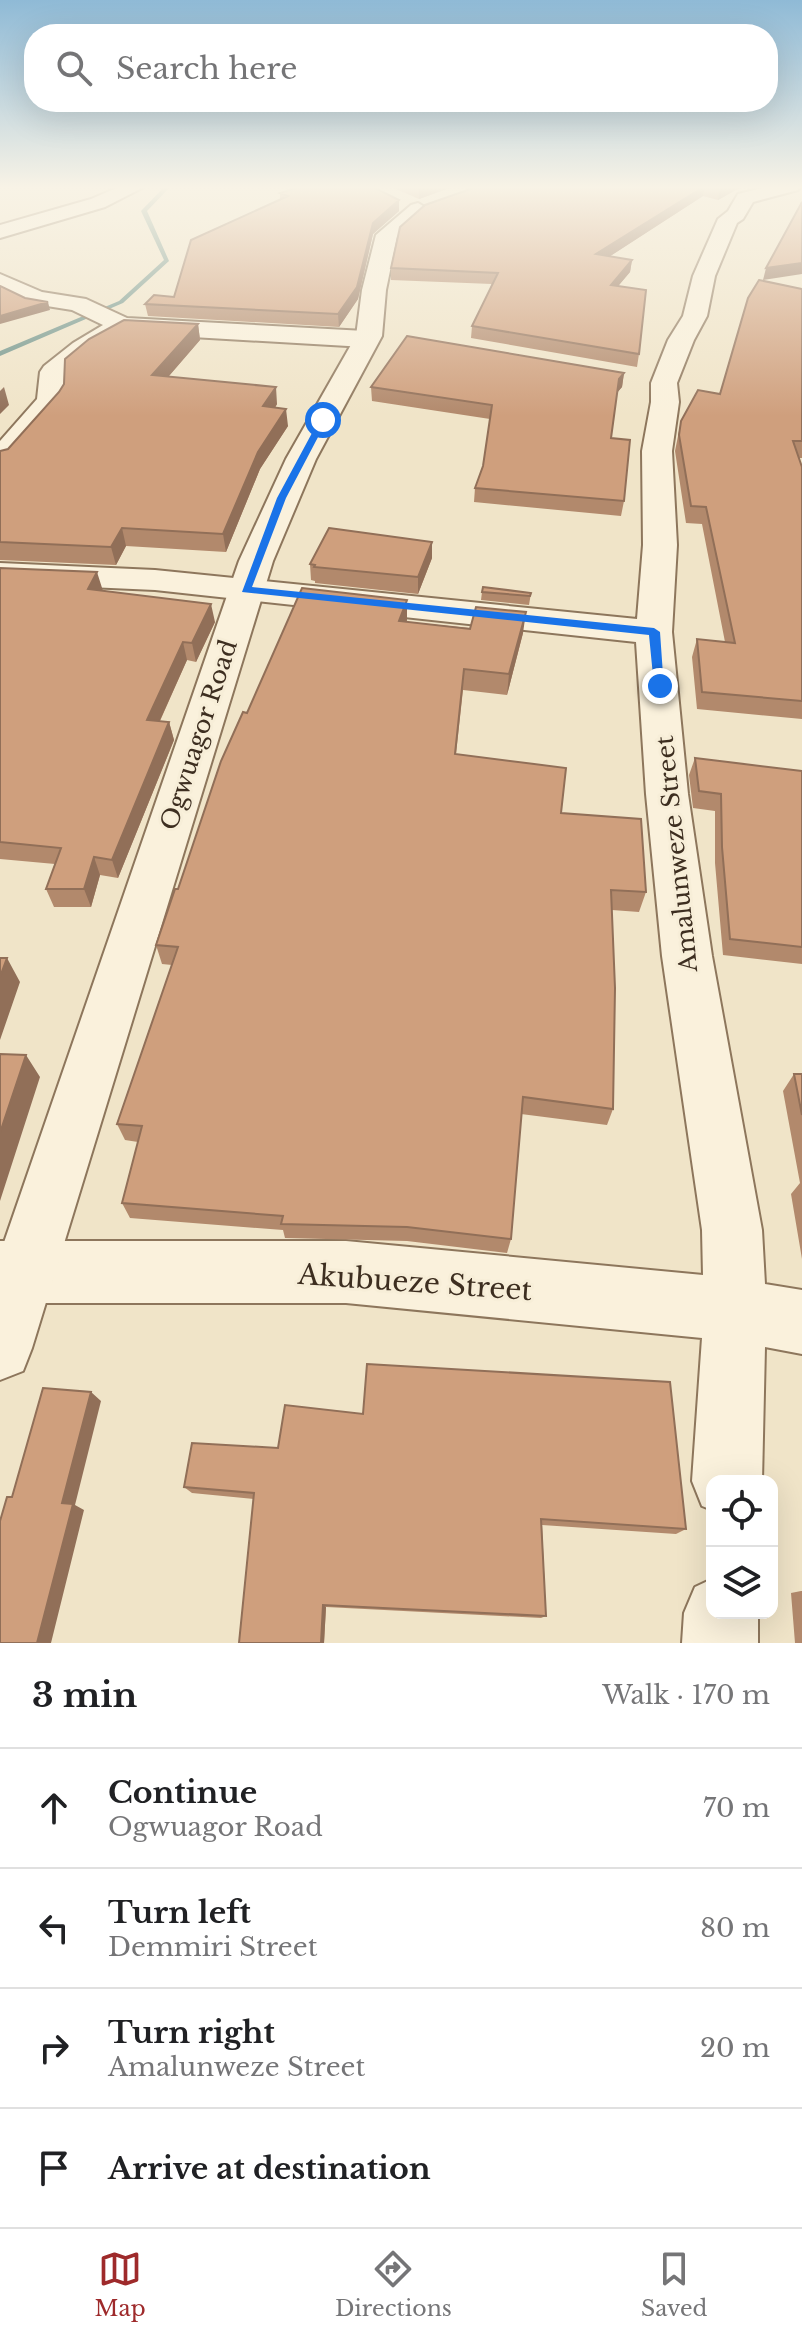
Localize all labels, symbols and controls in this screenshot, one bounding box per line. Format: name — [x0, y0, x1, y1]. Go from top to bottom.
search box — [24, 24, 778, 112]
icon: search — [52, 46, 96, 90]
text: Search here — [116, 50, 297, 87]
route start — [305, 402, 341, 438]
street label: Ogwuagor Road — [154, 636, 243, 834]
route end — [642, 668, 678, 704]
street label: Amalunweze Street — [650, 734, 703, 975]
street label: Akubueze Street — [296, 1257, 534, 1308]
map controls — [706, 1475, 778, 1619]
button: locate — [706, 1475, 778, 1547]
button: layers — [706, 1547, 778, 1619]
text: 3 min — [32, 1674, 137, 1716]
text: Walk · 170 m — [602, 1679, 770, 1711]
text: Continue — [108, 1774, 257, 1811]
icon: ahead — [32, 1786, 76, 1830]
text: 70 m — [703, 1792, 770, 1824]
text: Ogwuagor Road — [108, 1811, 323, 1843]
text: Turn left — [108, 1894, 251, 1931]
icon: left — [32, 1906, 76, 1950]
text: 80 m — [700, 1912, 770, 1944]
text: Demmiri Street — [108, 1931, 317, 1963]
text: Turn right — [108, 2014, 275, 2051]
icon: right — [32, 2026, 76, 2070]
text: 20 m — [700, 2032, 770, 2064]
text: Amalunweze Street — [108, 2051, 365, 2083]
icon: arrive — [32, 2146, 76, 2190]
text: Arrive at destination — [108, 2150, 431, 2187]
tab: Map — [95, 2247, 146, 2322]
tab: Directions — [335, 2247, 452, 2322]
tab: Saved — [641, 2247, 707, 2322]

